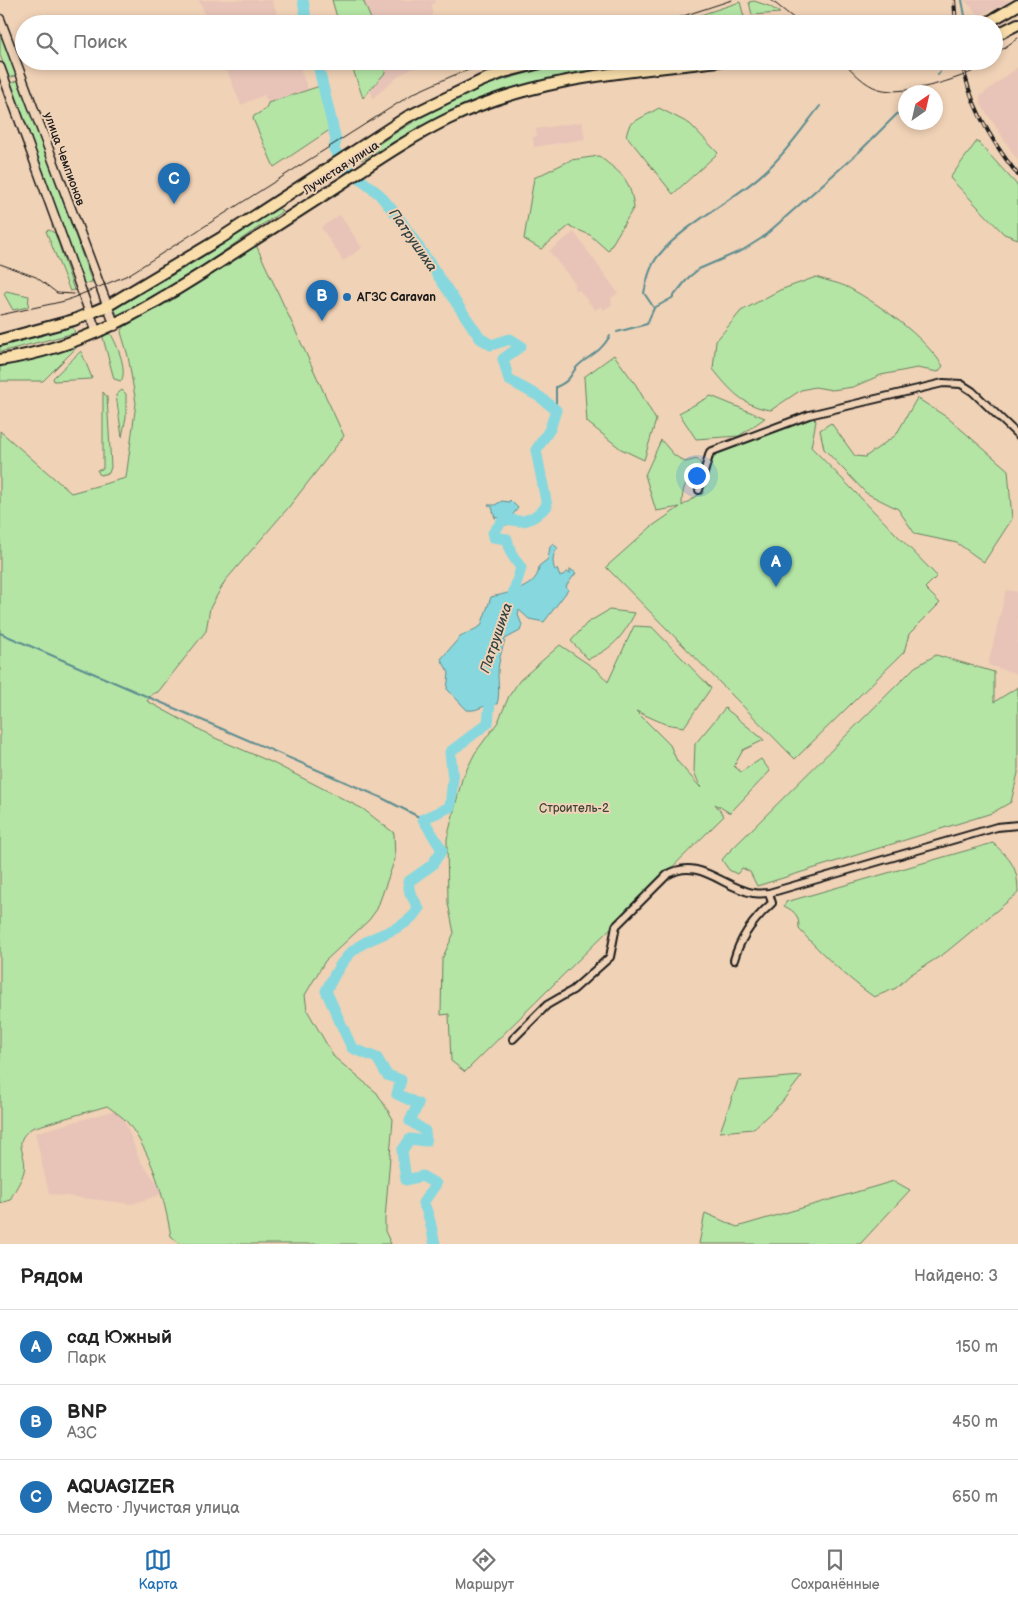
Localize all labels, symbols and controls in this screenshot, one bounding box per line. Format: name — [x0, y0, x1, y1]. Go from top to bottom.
search box — [15, 15, 1003, 70]
icon: search — [33, 29, 61, 57]
text: Поиск — [73, 31, 127, 54]
north arrow — [898, 85, 943, 130]
street label: улица Чемпионов — [40, 110, 88, 208]
street label: Лучистая улица — [299, 138, 382, 199]
pin: C — [158, 163, 190, 204]
water label: Патрушиха — [385, 205, 441, 275]
pin: B — [306, 280, 338, 321]
place label: АГЗС Caravan — [356, 290, 436, 305]
marker: АГЗС Caravan — [341, 291, 353, 303]
your location — [684, 463, 710, 489]
pin: A — [760, 546, 792, 587]
water label: Патрушиха — [476, 601, 516, 675]
park label: Строитель-2 — [539, 801, 609, 816]
text: Рядом — [20, 1264, 83, 1289]
text: Найдено: 3 — [914, 1267, 998, 1286]
text: сад Южный — [67, 1326, 172, 1349]
text: A — [31, 1338, 41, 1357]
text: 150 m — [956, 1338, 998, 1357]
text: Парк — [67, 1349, 106, 1368]
text: BNP — [67, 1401, 107, 1424]
text: B — [30, 1413, 42, 1432]
text: 450 m — [952, 1413, 998, 1432]
text: АЗС — [67, 1424, 97, 1443]
text: AQUAGIZER — [67, 1476, 175, 1499]
text: C — [30, 1488, 42, 1507]
text: 650 m — [952, 1488, 998, 1507]
text: Место · Лучистая улица — [67, 1499, 240, 1518]
tab: Карта — [138, 1546, 178, 1593]
tab: Маршрут — [455, 1546, 514, 1593]
tab: Сохранённые — [791, 1546, 880, 1593]

